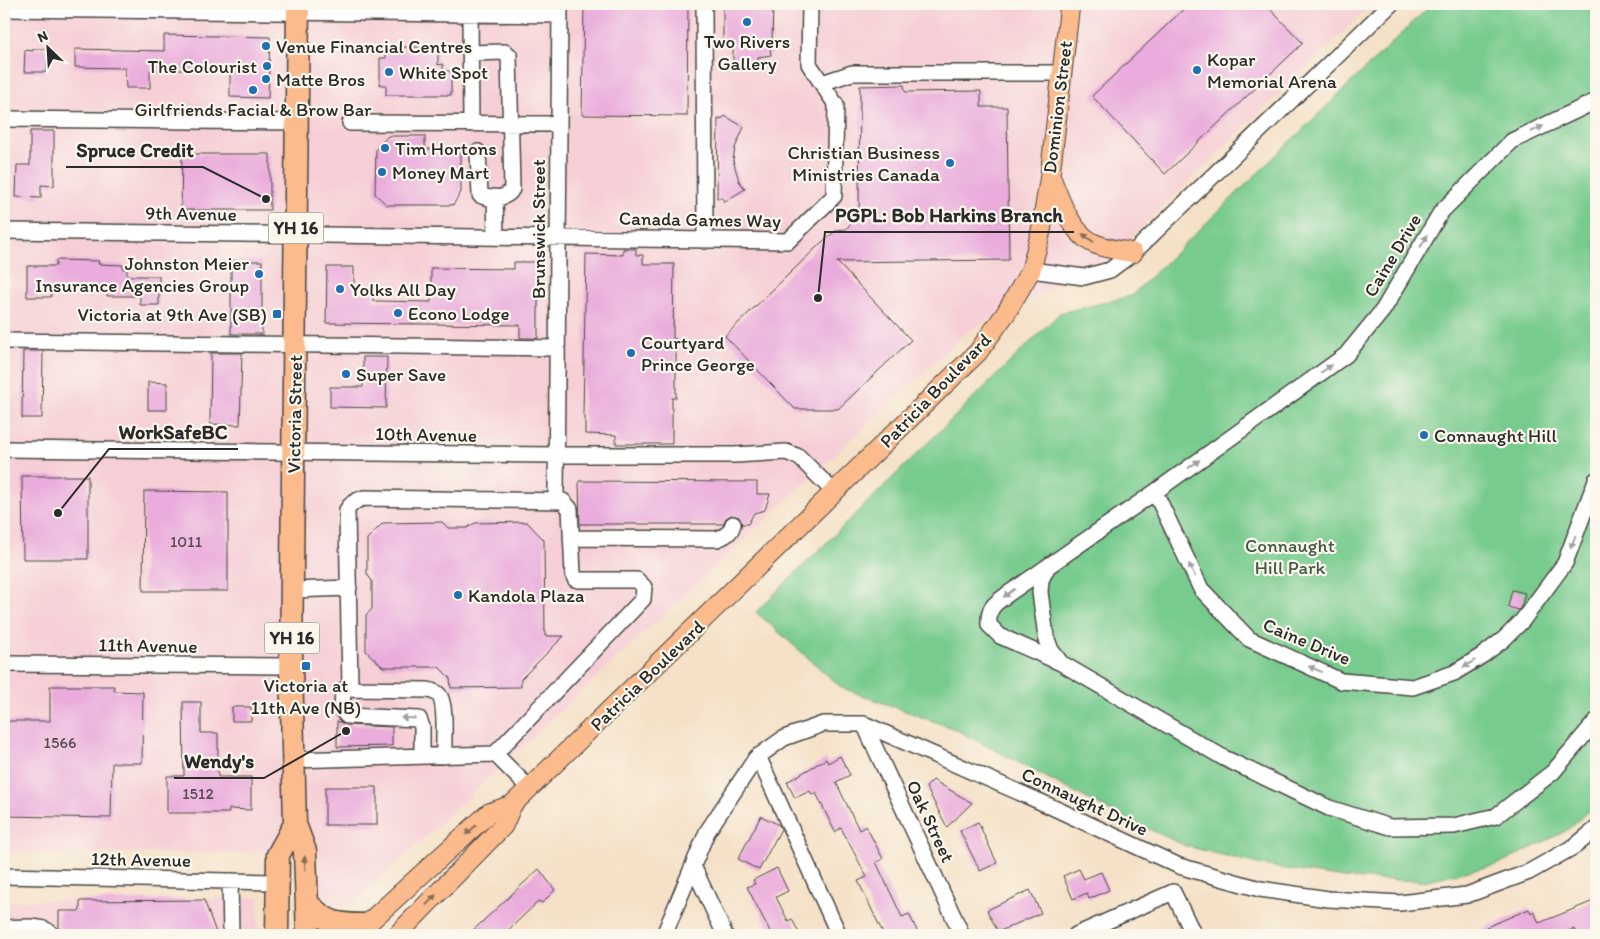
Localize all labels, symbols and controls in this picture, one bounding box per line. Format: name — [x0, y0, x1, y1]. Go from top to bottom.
marker: Two Rivers Gallery — [741, 16, 753, 28]
north arrow — [22, 22, 72, 72]
text: N — [35, 27, 51, 46]
place label: Two Rivers Gallery — [704, 30, 790, 75]
place label: Venue Financial Centres — [276, 35, 472, 58]
marker: Venue Financial Centres — [260, 40, 272, 52]
street label: Dominion Street — [1038, 40, 1077, 175]
place label: Kopar Memorial Arena — [1207, 48, 1337, 93]
place label: The Colourist — [147, 55, 257, 78]
marker: The Colourist — [261, 60, 273, 72]
place label: White Spot — [399, 61, 488, 84]
marker: Kopar Memorial Arena — [1191, 64, 1203, 76]
marker: White Spot — [383, 66, 395, 78]
place label: Matte Bros — [276, 68, 365, 91]
marker: Matte Bros — [260, 73, 272, 85]
marker: Girlfriends Facial & Brow Bar — [247, 84, 259, 96]
place label: Girlfriends Facial & Brow Bar — [134, 98, 372, 121]
one-way arrow — [1530, 125, 1545, 133]
callout: Spruce Credit — [66, 132, 203, 167]
place label: Tim Hortons — [395, 137, 497, 160]
text: Spruce Credit — [76, 138, 194, 163]
place label: Christian Business Ministries Canada — [788, 141, 940, 186]
marker: Tim Hortons — [379, 142, 391, 154]
marker: Christian Business Ministries Canada — [944, 157, 956, 169]
street label: Brunswick Street — [527, 159, 550, 299]
place label: Money Mart — [392, 161, 490, 184]
marker: Money Mart — [376, 166, 388, 178]
callout: PGPL: Bob Harkins Branch — [825, 197, 1074, 232]
street label: 9th Avenue — [145, 201, 237, 226]
text: PGPL: Bob Harkins Branch — [835, 203, 1063, 227]
street label: Canada Games Way — [619, 207, 781, 232]
street label: Caine Drive — [1359, 209, 1426, 301]
road number: YH 16 — [268, 212, 324, 244]
one-way arrow — [1081, 233, 1094, 243]
one-way arrow — [1419, 235, 1428, 248]
place label: Johnston Meier Insurance Agencies Group — [35, 252, 249, 297]
marker: Johnston Meier Insurance Agencies Group — [253, 268, 265, 280]
place label: Yolks All Day — [350, 278, 456, 301]
marker: Yolks All Day — [334, 283, 346, 295]
place label: Econo Lodge — [408, 302, 510, 325]
place label: Victoria at 9th Ave (SB) — [77, 303, 267, 326]
marker: Econo Lodge — [392, 307, 404, 319]
marker: Victoria at 9th Ave (SB) — [271, 308, 283, 320]
street label: Patricia Boulevard — [875, 328, 996, 452]
place label: Courtyard Prince George — [641, 331, 755, 376]
marker: Courtyard Prince George — [625, 347, 637, 359]
street label: Victoria Street — [282, 355, 307, 473]
place label: Super Save — [356, 363, 446, 386]
one-way arrow — [1319, 364, 1333, 374]
marker: Super Save — [340, 368, 352, 380]
callout: WorkSafeBC — [109, 414, 238, 449]
text: WorkSafeBC — [118, 420, 228, 444]
street label: 10th Avenue — [375, 422, 477, 447]
place label: Connaught Hill — [1434, 424, 1557, 447]
marker: Connaught Hill — [1418, 429, 1430, 441]
one-way arrow — [1187, 459, 1201, 469]
house number: 1011 — [170, 532, 203, 551]
park label: Connaught Hill Park — [1245, 534, 1335, 579]
one-way arrow — [1569, 535, 1577, 550]
one-way arrow — [1188, 563, 1196, 577]
place label: Kandola Plaza — [468, 584, 584, 607]
one-way arrow — [1002, 588, 1015, 598]
marker: Kandola Plaza — [452, 589, 464, 601]
street label: Caine Drive — [1259, 613, 1354, 670]
street label: Patricia Boulevard — [585, 615, 710, 736]
road number: YH 16 — [264, 622, 320, 654]
street label: 11th Avenue — [98, 633, 198, 658]
one-way arrow — [1463, 659, 1476, 668]
marker: Victoria at 11th Ave (NB) — [300, 660, 312, 672]
one-way arrow — [1308, 664, 1322, 672]
place label: Victoria at 11th Ave (NB) — [251, 674, 361, 719]
one-way arrow — [399, 714, 415, 722]
house number: 1566 — [44, 733, 76, 752]
callout: Wendy's — [174, 743, 264, 778]
text: Wendy's — [184, 749, 254, 774]
street label: Connaught Drive — [1018, 762, 1152, 841]
street label: Oak Street — [901, 776, 960, 866]
house number: 1512 — [182, 784, 214, 803]
one-way arrow — [465, 824, 477, 836]
street label: 12th Avenue — [91, 847, 191, 872]
one-way arrow — [301, 855, 309, 871]
one-way arrow — [425, 895, 437, 907]

